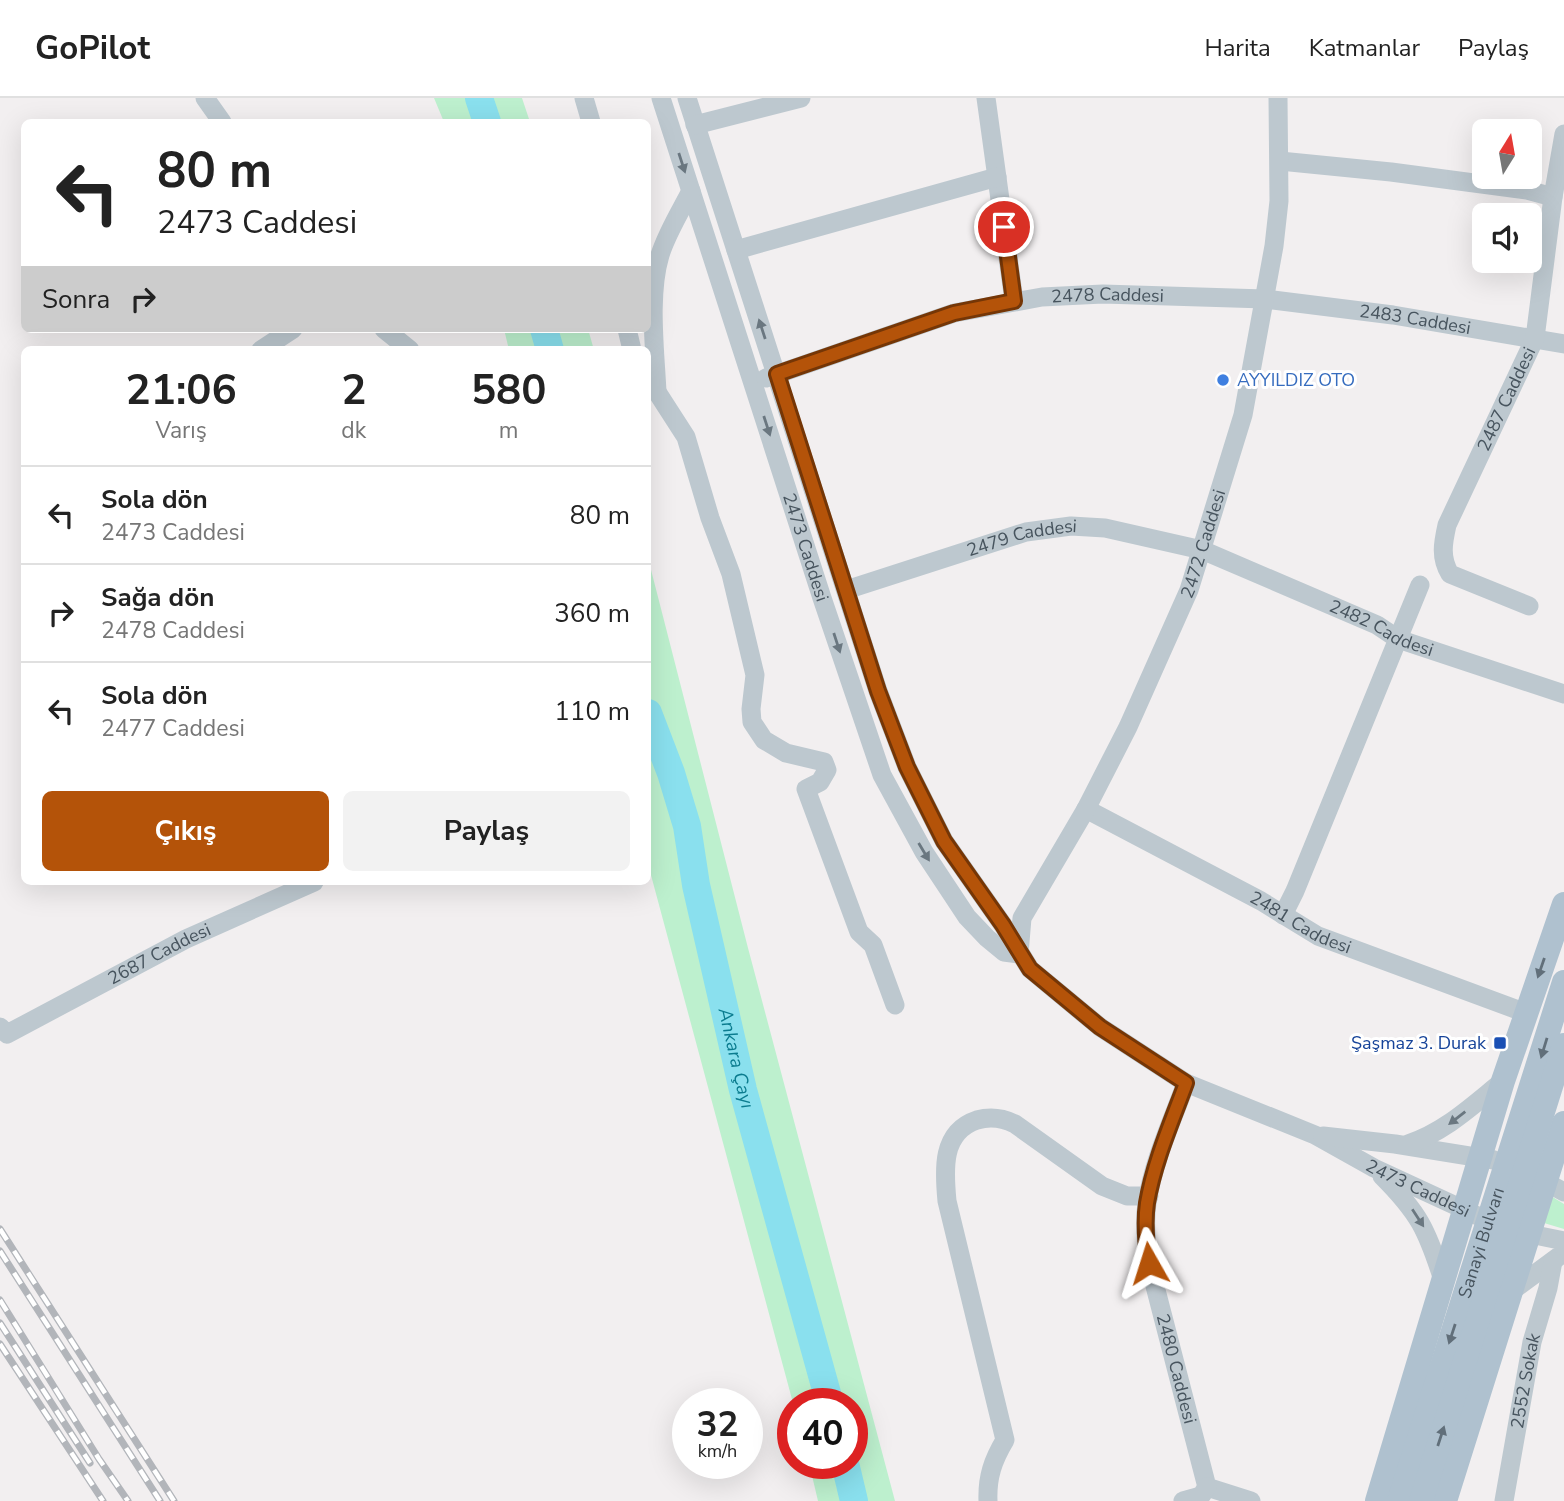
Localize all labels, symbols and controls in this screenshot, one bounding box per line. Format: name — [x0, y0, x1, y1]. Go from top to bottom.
text: GoPilot — [35, 26, 150, 71]
text: Harita — [1204, 32, 1271, 64]
text: Katmanlar — [1309, 32, 1420, 64]
text: Paylaş — [1458, 32, 1529, 64]
north arrow — [1472, 119, 1542, 189]
map controls — [1472, 119, 1542, 273]
text: 80 m — [157, 137, 272, 204]
icon: left — [42, 147, 133, 238]
one-way arrow — [677, 153, 688, 174]
pin — [974, 197, 1034, 257]
text: 2473 Caddesi — [157, 201, 357, 244]
button: sound — [1472, 203, 1542, 273]
icon: arrive — [985, 208, 1023, 246]
icon: right — [124, 280, 162, 318]
text: Sonra — [42, 282, 110, 317]
street label: 2478 Caddesi — [1051, 282, 1164, 309]
street label: 2483 Caddesi — [1358, 299, 1473, 340]
one-way arrow — [756, 318, 767, 339]
street label: 2487 Caddesi — [1471, 343, 1541, 455]
text: 21:06 — [125, 362, 237, 419]
text: 2 — [341, 362, 366, 419]
text: 580 — [471, 362, 546, 419]
place label: AYYILDIZ OTO — [1237, 368, 1355, 392]
marker: AYYILDIZ OTO — [1215, 372, 1231, 388]
text: Varış — [155, 415, 207, 446]
text: dk — [341, 415, 366, 446]
text: m — [499, 415, 519, 446]
one-way arrow — [762, 416, 773, 437]
text: Sola dön — [101, 482, 208, 517]
street label: 2472 Caddesi — [1175, 486, 1231, 602]
street label: 2473 Caddesi — [777, 490, 834, 605]
icon: left — [42, 496, 80, 534]
text: 80 m — [570, 498, 630, 533]
street label: 2479 Caddesi — [964, 514, 1078, 562]
text: 2473 Caddesi — [101, 517, 245, 548]
text: Sağa dön — [101, 580, 214, 615]
icon: right — [42, 594, 80, 632]
street label: 2482 Caddesi — [1326, 594, 1437, 662]
text: 360 m — [554, 596, 630, 631]
text: 2478 Caddesi — [101, 615, 245, 646]
one-way arrow — [832, 632, 842, 653]
text: Sola dön — [101, 678, 208, 713]
icon: left — [42, 692, 80, 730]
text: 110 m — [554, 694, 630, 729]
text: 2477 Caddesi — [101, 713, 245, 744]
button: Çıkış — [42, 791, 329, 871]
button: Paylaş — [343, 791, 630, 871]
one-way arrow — [918, 842, 930, 861]
street label: 2481 Caddesi — [1246, 885, 1355, 959]
street label: 2687 Caddesi — [104, 918, 214, 990]
one-way arrow — [1535, 958, 1546, 979]
water label: Ankara Çayı — [711, 1004, 761, 1111]
place label: Şaşmaz 3. Durak — [1351, 1031, 1487, 1055]
marker: Şaşmaz 3. Durak — [1492, 1035, 1508, 1051]
one-way arrow — [1538, 1037, 1548, 1058]
one-way arrow — [1448, 1110, 1466, 1125]
street label: 2473 Caddesi — [1361, 1154, 1474, 1223]
street label: Sanayi Bulvarı — [1452, 1184, 1510, 1301]
one-way arrow — [1411, 1208, 1424, 1227]
position arrow — [1112, 1226, 1186, 1300]
street label: 2480 Caddesi — [1151, 1311, 1202, 1426]
one-way arrow — [1447, 1324, 1457, 1345]
street label: 2552 Sokak — [1505, 1329, 1546, 1430]
speed limit sign: 40 — [777, 1388, 868, 1479]
text: 32 — [696, 1401, 739, 1448]
one-way arrow — [1436, 1425, 1447, 1446]
text: km/h — [698, 1439, 737, 1463]

